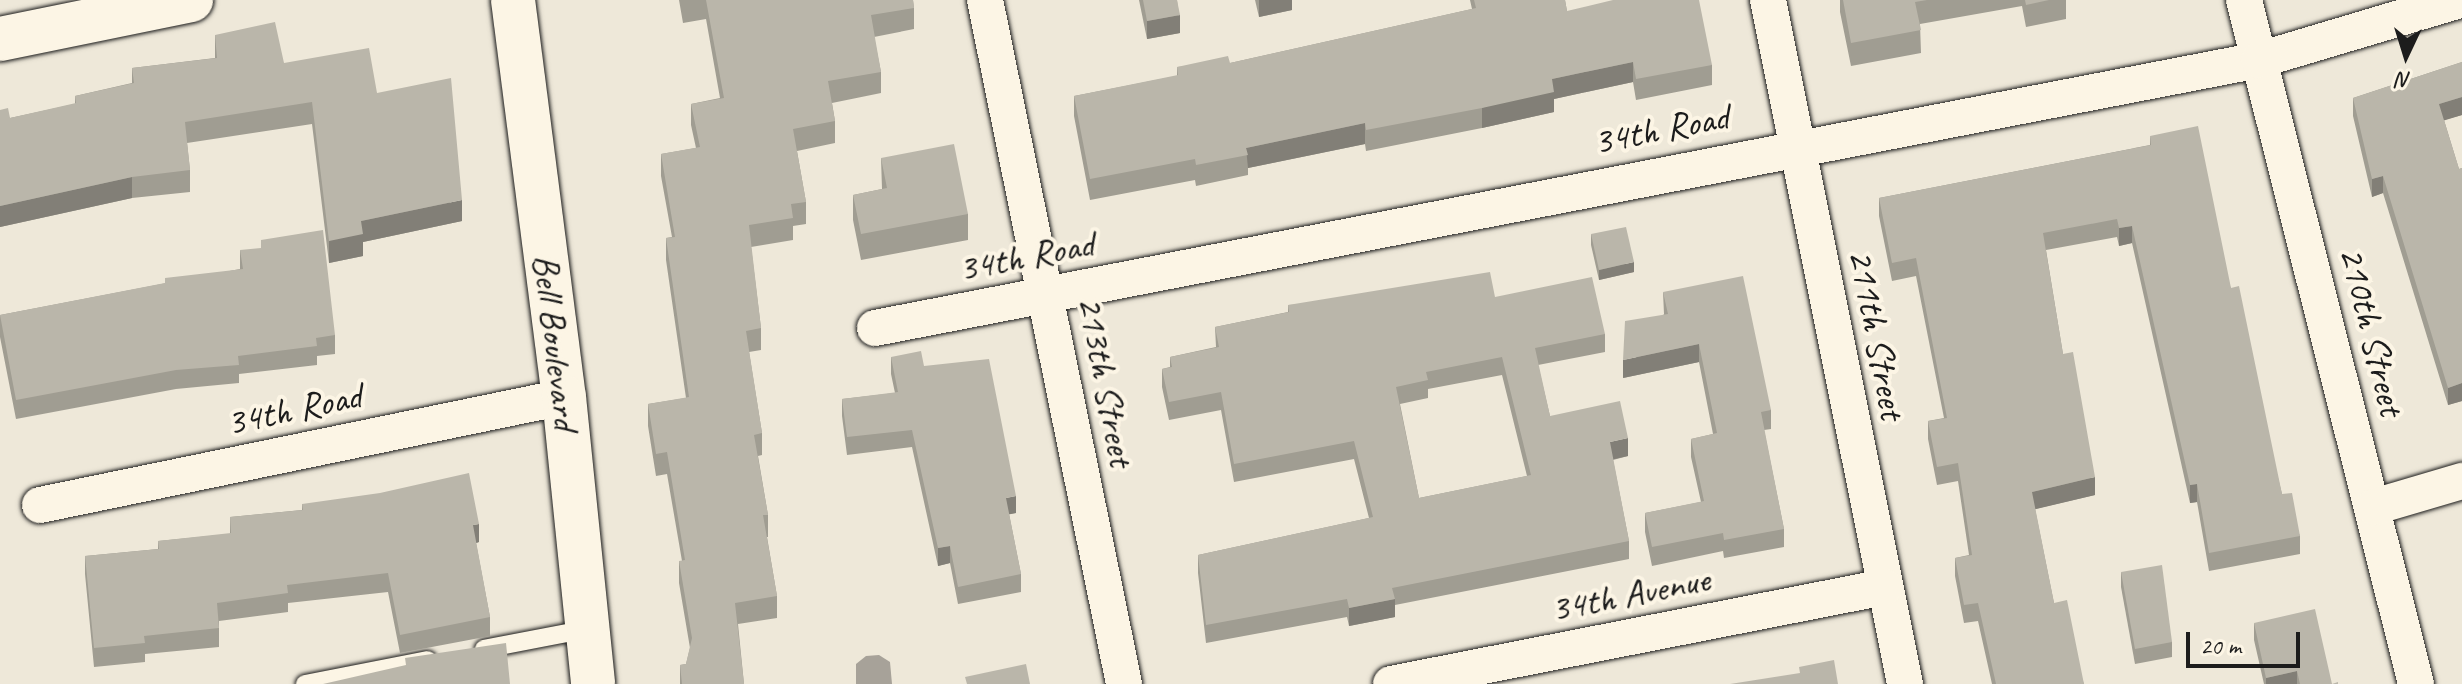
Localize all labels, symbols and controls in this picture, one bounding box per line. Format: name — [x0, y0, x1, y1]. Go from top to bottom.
north arrow — [2366, 16, 2446, 96]
text: N — [2397, 66, 2412, 94]
street label: 34th Road — [1589, 94, 1733, 164]
street label: 34th Road — [954, 221, 1098, 291]
street label: 210th Street — [2329, 242, 2415, 420]
street label: 211th Street — [1838, 245, 1916, 423]
street label: Bell Boulevard — [523, 251, 589, 433]
street label: 213th Street — [1067, 292, 1145, 470]
street label: 34th Road — [222, 372, 366, 446]
street label: 34th Avenue — [1547, 556, 1713, 632]
scale bar — [2190, 616, 2304, 666]
text: 20 m — [2200, 631, 2241, 661]

